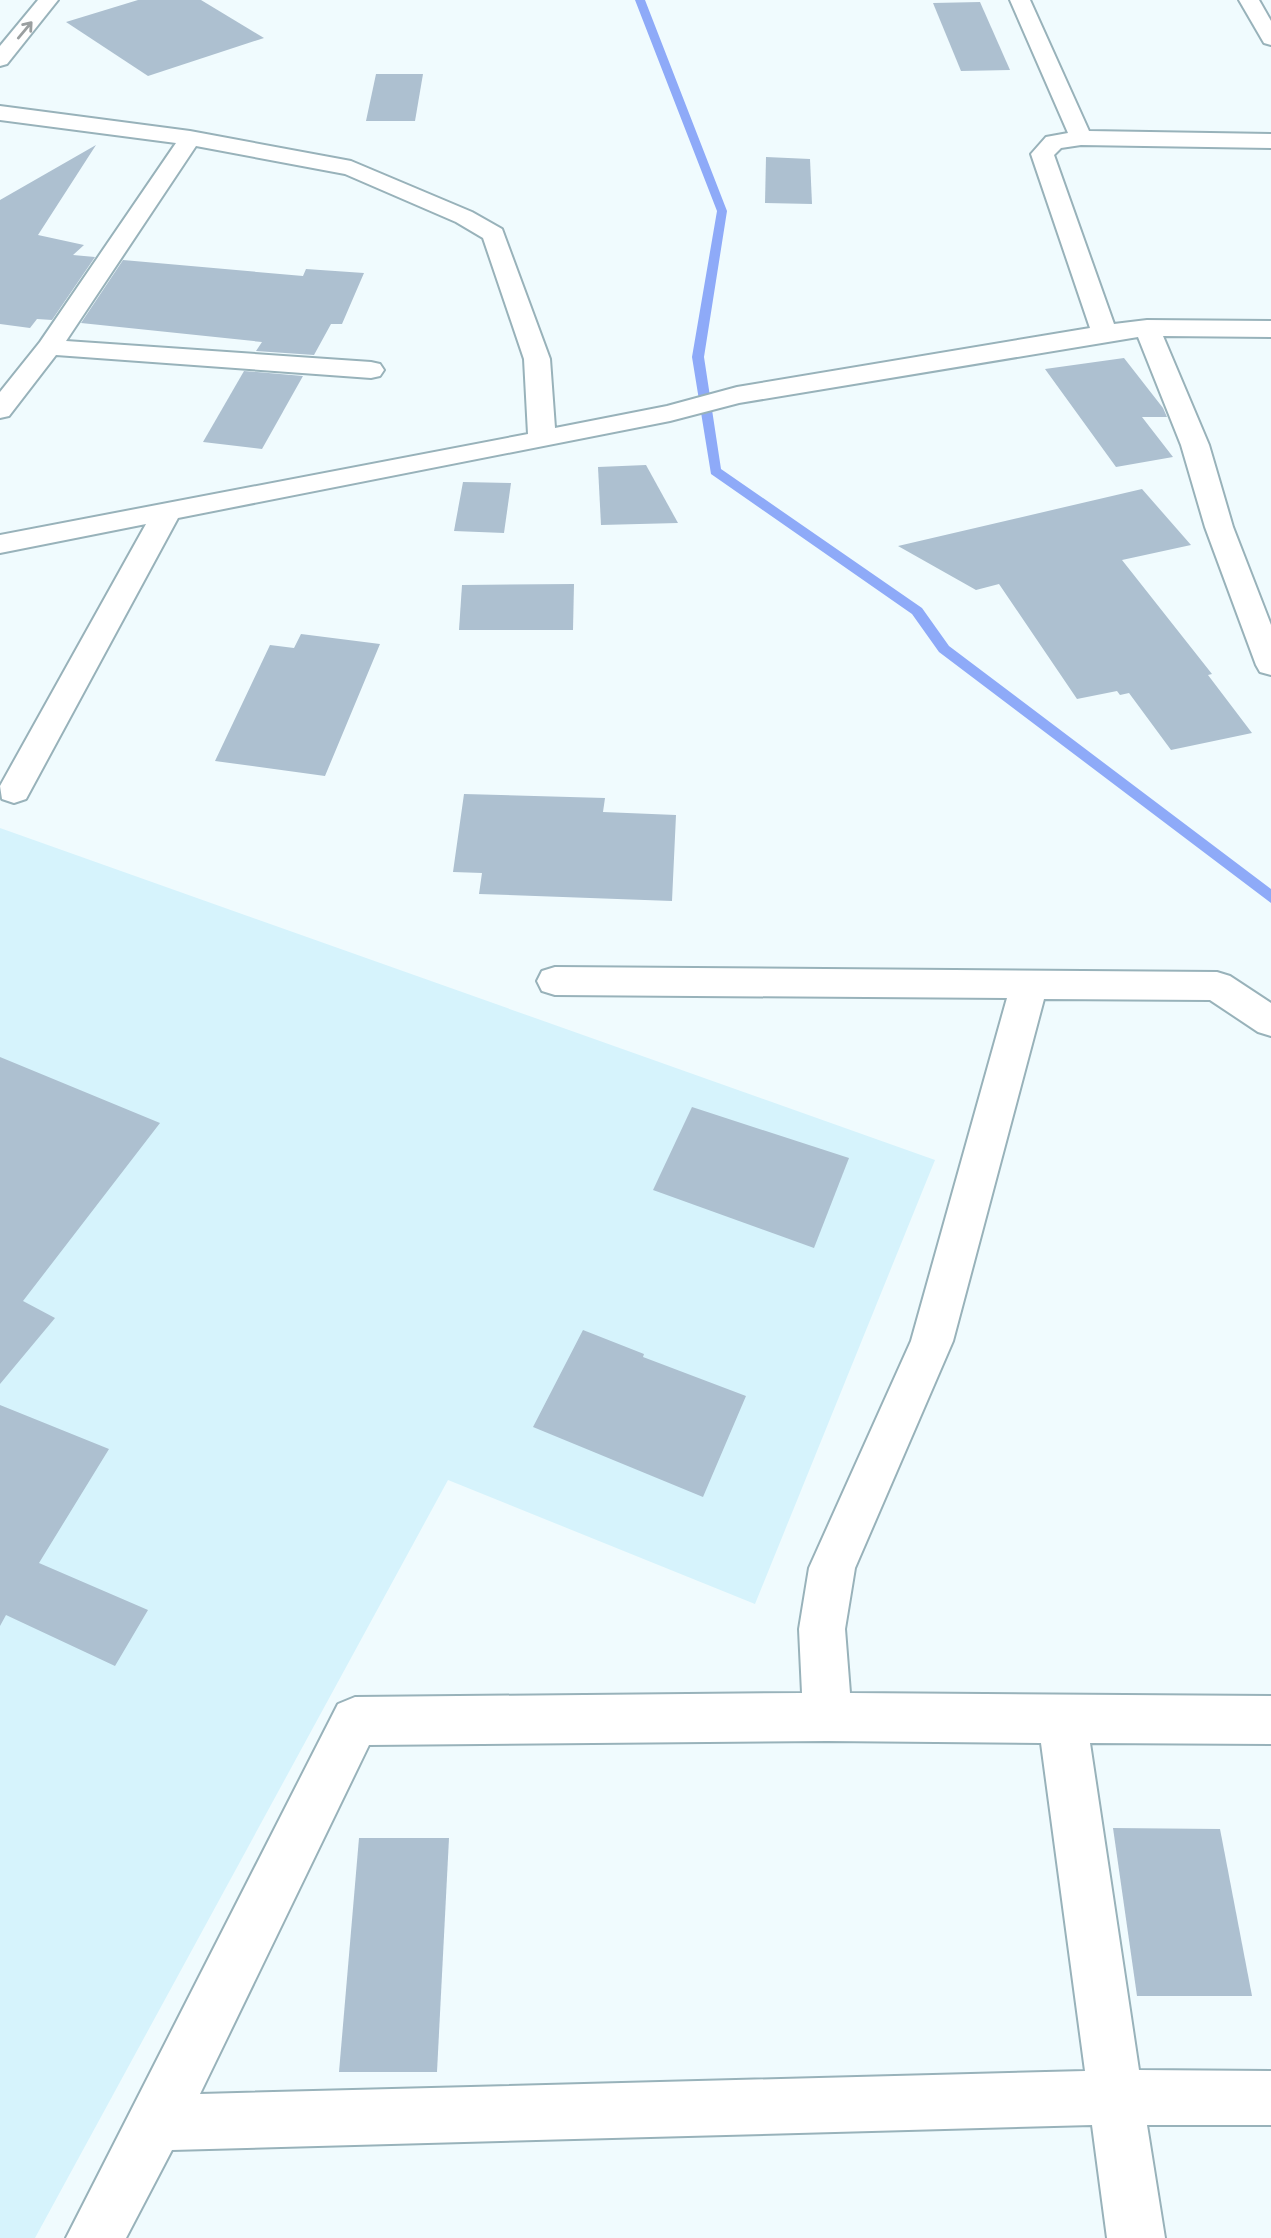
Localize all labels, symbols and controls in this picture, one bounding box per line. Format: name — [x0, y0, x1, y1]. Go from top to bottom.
one-way arrow — [17, 22, 32, 40]

